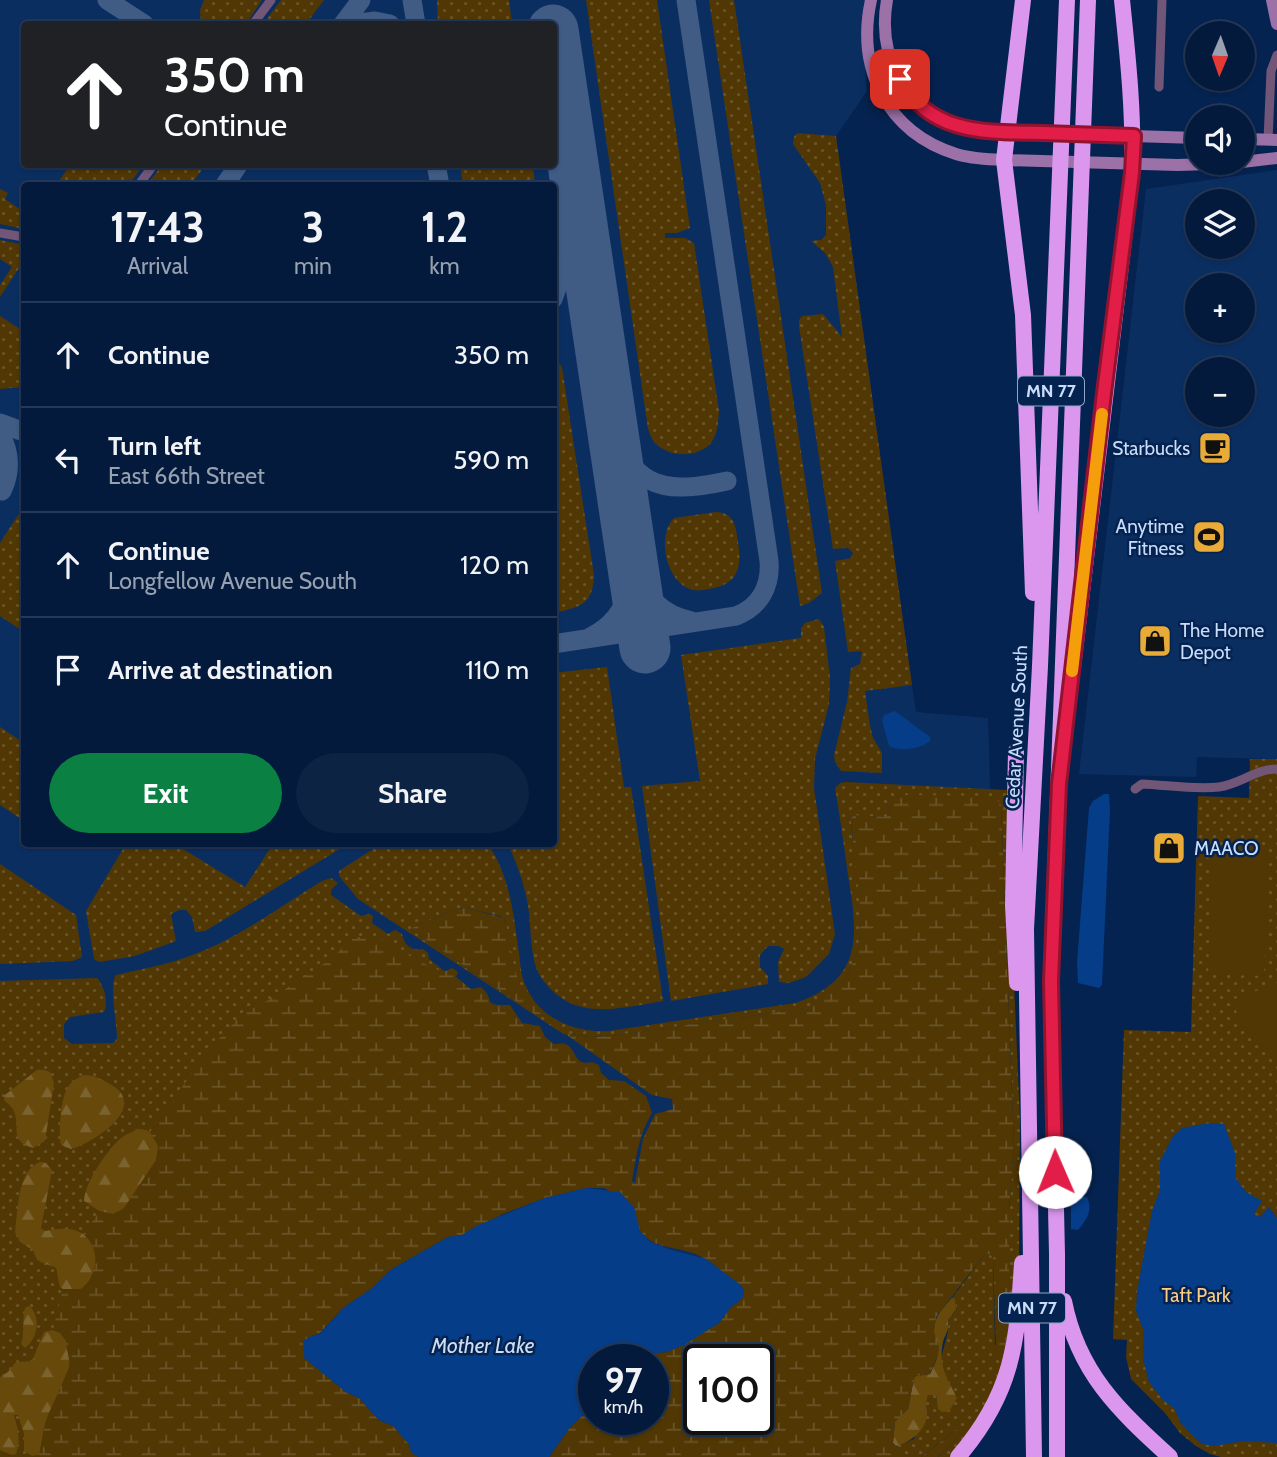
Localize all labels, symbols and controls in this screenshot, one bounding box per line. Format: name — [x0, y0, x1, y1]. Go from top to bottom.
north arrow — [1185, 21, 1255, 91]
map controls — [1185, 21, 1255, 427]
text: 350 m — [164, 45, 305, 104]
icon: ahead — [49, 49, 140, 140]
pin — [870, 49, 930, 109]
icon: arrive — [881, 60, 919, 98]
text: Continue — [164, 105, 287, 144]
button: sound — [1185, 105, 1255, 175]
button: layers — [1185, 189, 1255, 259]
text: 17:43 — [110, 201, 205, 253]
text: 3 — [302, 201, 324, 253]
text: 1.2 — [421, 201, 468, 253]
text: Arrival — [127, 252, 188, 280]
text: min — [294, 252, 332, 280]
text: km — [429, 252, 460, 280]
button: + — [1185, 273, 1255, 343]
icon: ahead — [49, 336, 87, 374]
text: Continue — [108, 339, 210, 371]
text: 350 m — [454, 339, 529, 371]
button: − — [1185, 357, 1255, 427]
road number: MN 77 — [1018, 376, 1084, 405]
cafe icon: Starbucks — [1196, 429, 1234, 467]
text: Turn left — [108, 430, 201, 462]
place label: Starbucks — [1112, 437, 1190, 460]
icon: left — [49, 441, 87, 479]
text: 590 m — [453, 444, 529, 476]
text: East 66th Street — [108, 462, 265, 490]
place label: Anytime Fitness — [1116, 515, 1184, 560]
sports icon: Anytime Fitness — [1190, 518, 1228, 556]
text: Continue — [108, 535, 210, 567]
icon: ahead — [49, 546, 87, 584]
text: 120 m — [460, 549, 529, 581]
text: Longfellow Avenue South — [108, 567, 357, 595]
place label: The Home Depot — [1180, 619, 1265, 664]
shop icon: The Home Depot — [1136, 622, 1174, 660]
street label: Cedar Avenue South — [1001, 645, 1032, 809]
icon: arrive — [49, 651, 87, 689]
text: Arrive at destination — [108, 654, 333, 686]
text: 110 m — [465, 654, 529, 686]
button: Exit — [49, 753, 282, 833]
button: Share — [296, 753, 529, 833]
shop icon: MAACO — [1150, 829, 1188, 867]
place label: MAACO — [1194, 837, 1259, 860]
position arrow — [1018, 1135, 1092, 1209]
park label: Taft Park — [1161, 1284, 1231, 1307]
road number: MN 77 — [999, 1294, 1065, 1322]
water label: Mother Lake — [431, 1333, 535, 1358]
speed limit sign: 100 — [683, 1344, 774, 1435]
text: 97 — [605, 1359, 642, 1402]
text: km/h — [604, 1396, 643, 1418]

